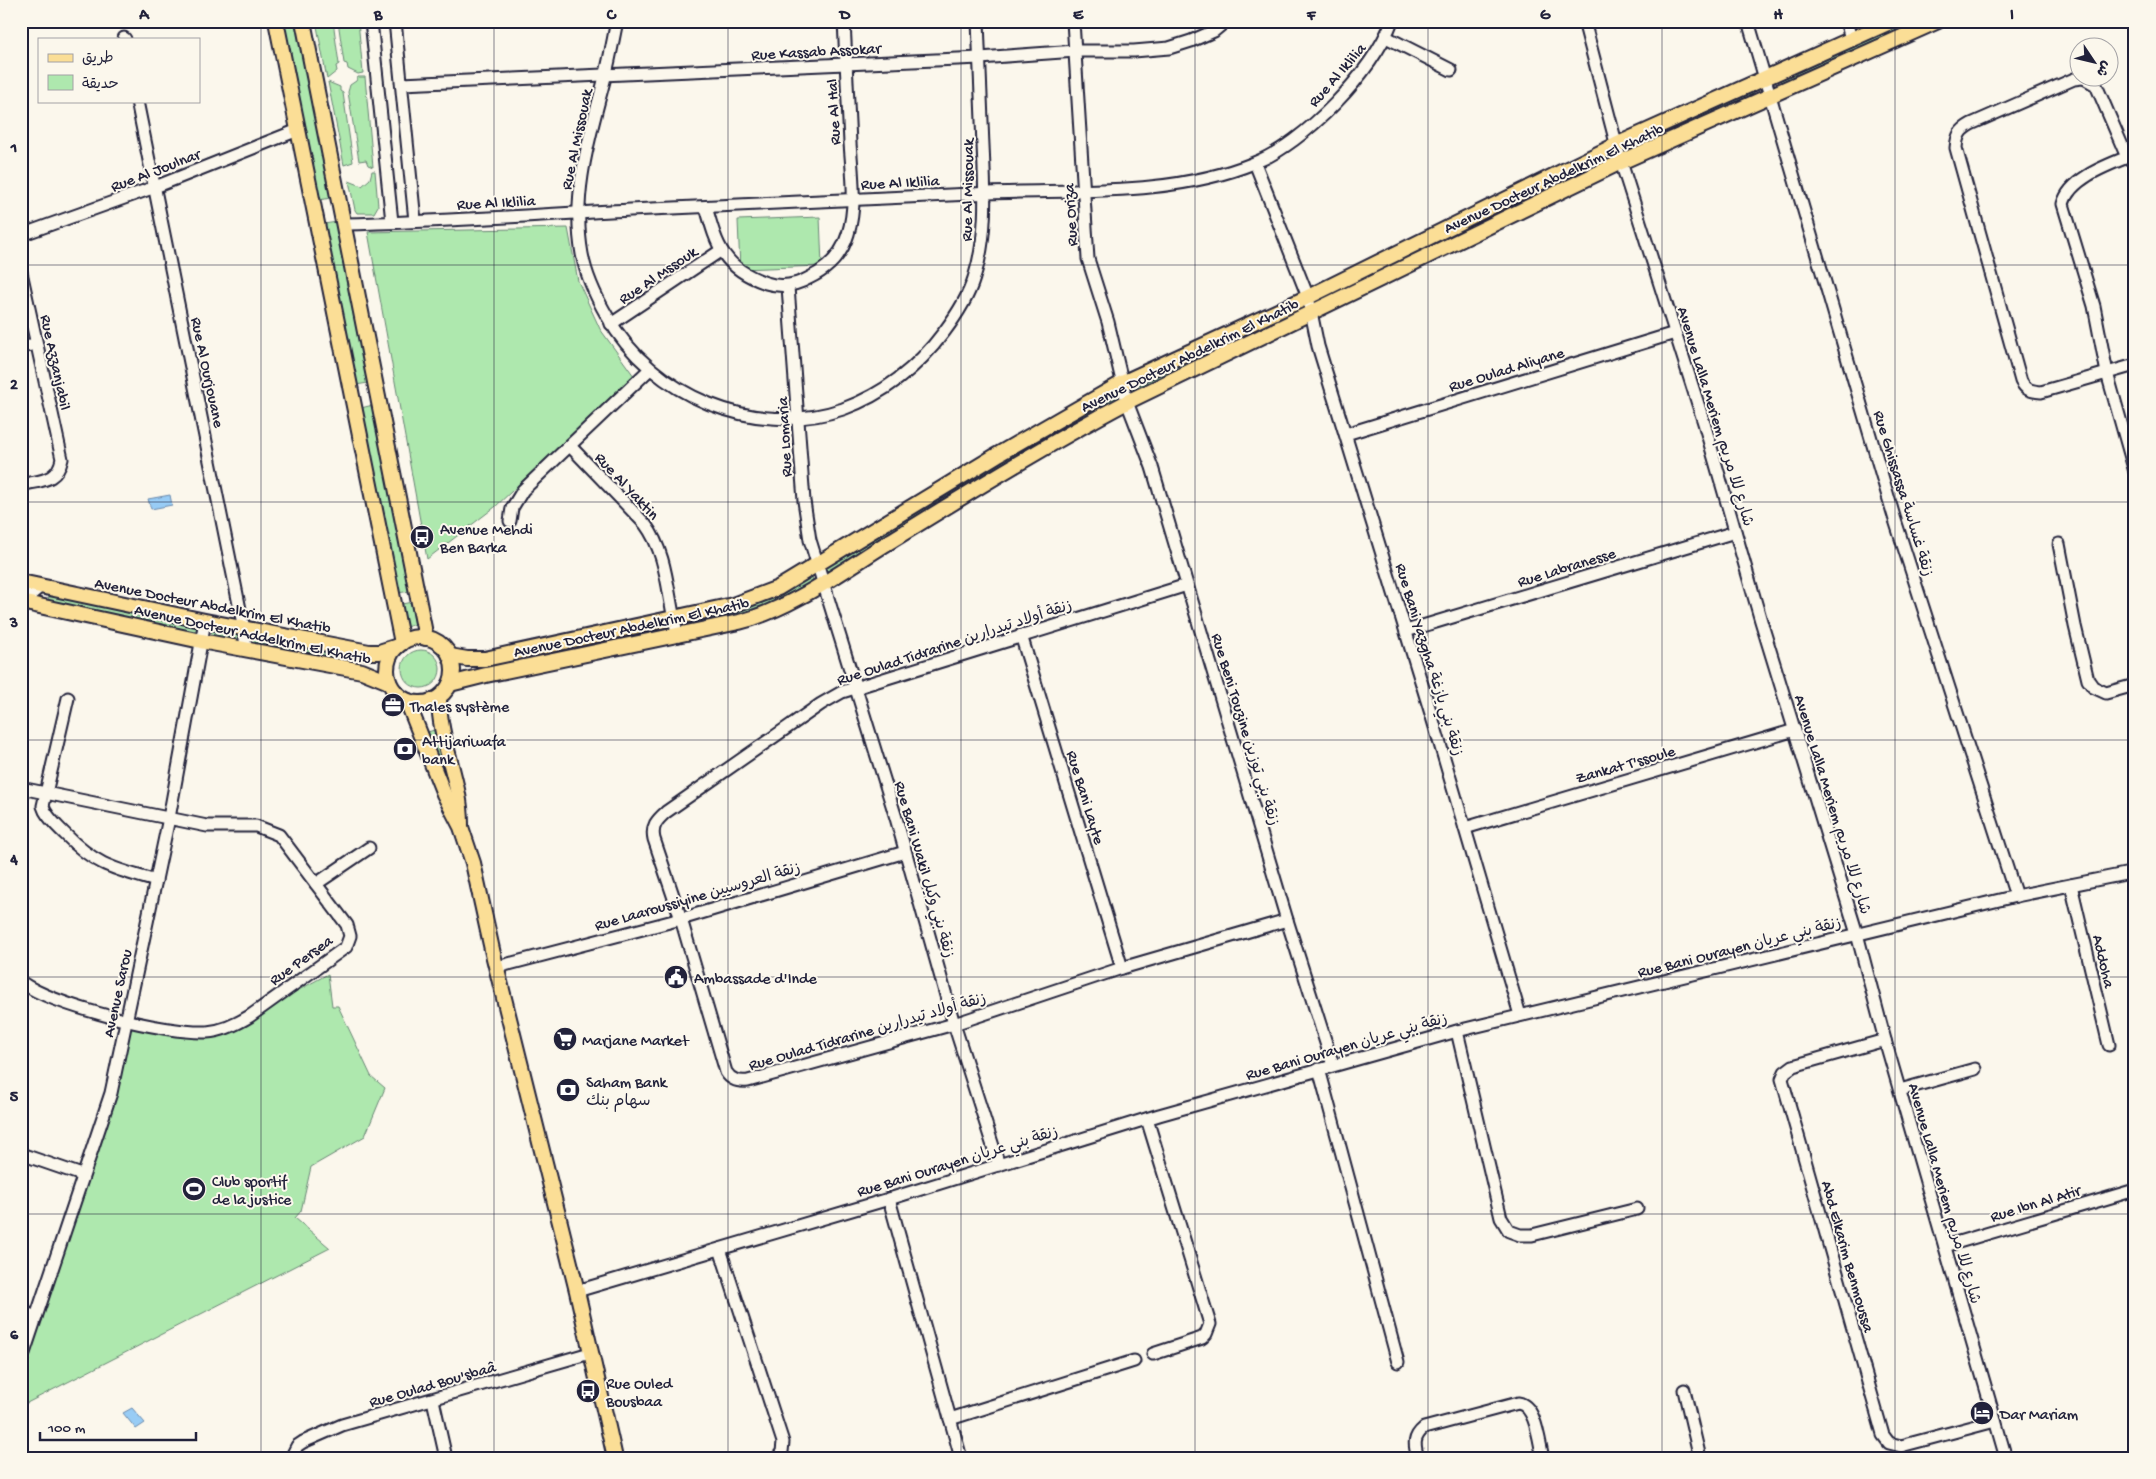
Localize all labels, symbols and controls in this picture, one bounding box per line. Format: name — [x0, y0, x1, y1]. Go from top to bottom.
text: A — [138, 7, 150, 26]
text: B — [373, 7, 383, 26]
text: C — [606, 7, 617, 26]
text: D — [838, 7, 851, 26]
text: E — [1073, 7, 1084, 26]
text: F — [1306, 7, 1317, 26]
text: G — [1540, 7, 1551, 26]
text: H — [1773, 7, 1783, 26]
text: I — [2010, 7, 2014, 26]
legend — [38, 38, 200, 102]
north arrow — [2068, 38, 2118, 88]
street label: Rue Al Iklilia — [1306, 40, 1372, 112]
street label: Rue Kassab Assokar — [751, 41, 883, 66]
text: طريق — [82, 50, 114, 68]
text: ش — [2091, 57, 2114, 79]
text: حديقة — [82, 76, 119, 94]
street label: Rue Al Hal — [824, 78, 847, 145]
street label: Rue Al Missouak — [558, 86, 599, 192]
street label: Avenue Docteur Abdelkrim El Khatib — [1442, 121, 1668, 240]
street label: Rue Al Missouak — [959, 137, 980, 242]
text: 1 — [10, 140, 17, 159]
street label: Rue Al Joulnar — [109, 146, 205, 198]
street label: Rue Al Iklilia — [860, 173, 941, 196]
street label: Rue Oriza — [1061, 182, 1084, 247]
street label: Rue Al Iklilia — [456, 193, 537, 216]
street label: Rue Al Mssouk — [616, 243, 703, 310]
street label: Avenue Docteur Abdelkrim El Khatib — [1078, 296, 1303, 418]
street label: Avenue Lalla Meriem شارع للا مريم — [1671, 305, 1756, 529]
street label: Rue Azzanjabil — [34, 313, 73, 412]
street label: Rue Al Ourjouane — [185, 316, 227, 431]
street label: Rue Oulad Aliyane — [1447, 345, 1568, 398]
text: 2 — [10, 377, 18, 396]
street label: Rue Lomaria — [775, 395, 798, 477]
street label: Rue Ghissassa زنقة غساسة — [1867, 409, 1937, 579]
street label: Rue Al Yaktin — [589, 450, 662, 526]
place label: Avenue Mehdi Ben Barka — [439, 522, 533, 559]
bus stop icon: Avenue Mehdi Ben Barka — [409, 524, 435, 550]
street label: Rue Labranesse — [1516, 545, 1619, 593]
street label: Rue Bani Yazgha زنقة بني يازغة — [1387, 561, 1467, 759]
street label: Avenue Docteur Abdelkrim El Khatib — [93, 575, 333, 640]
street label: Avenue Docteur Abdelkrim El Khatib — [512, 595, 752, 664]
street label: Rue Oulad Tidrarine زنقة أولاد تيدرارين — [834, 595, 1075, 691]
street label: Avenue Docteur Addelkrim El Khatib — [132, 602, 373, 671]
text: 3 — [9, 615, 18, 634]
street label: Rue Beni Touzine زنقة بني توزين — [1203, 631, 1283, 829]
office icon: Thales système — [380, 692, 406, 718]
street label: Avenue Lalla Meriem شارع للا مريم — [1788, 693, 1873, 917]
place label: Thales système — [409, 699, 510, 718]
place label: Attijariwafa bank — [422, 734, 507, 771]
bank icon: Attijariwafa bank — [392, 736, 418, 762]
street label: Zankat T'ssoule — [1574, 743, 1679, 790]
street label: Rue Bani Layte — [1060, 749, 1107, 848]
street label: Rue Bani Wakil زنقة بني وكيل — [886, 779, 958, 961]
text: 4 — [9, 852, 18, 871]
street label: Rue Laaroussiyine زنقة العروسيين — [593, 859, 803, 937]
street label: Rue Bani Ourayen زنقة بني عريان — [1636, 914, 1844, 986]
street label: Rue Persea — [267, 932, 338, 991]
street label: Addoha — [2086, 933, 2117, 991]
street label: Avenue Sarou — [101, 947, 138, 1040]
public building icon: Ambassade d'Inde — [663, 964, 689, 990]
place label: Ambassade d'Inde — [694, 971, 817, 990]
street label: Rue Oulad Tidrarine زنقة أولاد تيدرارين — [746, 988, 989, 1076]
street label: Rue Bani Ourayen زنقة بني عريان — [1244, 1009, 1451, 1088]
supermarket icon: Marjane Market — [552, 1026, 578, 1052]
place label: Marjane Market — [582, 1033, 690, 1052]
place label: Saham Bank سهام بنك — [586, 1075, 669, 1112]
bank icon: Saham Bank سهام بنك — [555, 1077, 581, 1103]
street label: Avenue Lalla Meriem شارع للا مريم — [1902, 1081, 1983, 1306]
text: 5 — [10, 1089, 19, 1108]
street label: Rue Bani Ourayen زنقة بني عريان — [855, 1123, 1061, 1205]
place label: Club sportif de la justice — [212, 1174, 292, 1211]
sports icon: Club sportif de la justice — [181, 1176, 207, 1202]
street label: Abd Elkarim Benmoussa — [1815, 1179, 1877, 1336]
street label: Rue Ibn Al Atir — [1989, 1182, 2085, 1228]
text: 6 — [10, 1327, 19, 1346]
street label: Rue Oulad Bou'sbaâ — [367, 1359, 500, 1414]
place label: Rue Ouled Bousbaa — [605, 1376, 674, 1413]
bus stop icon: Rue Ouled Bousbaa — [575, 1378, 601, 1404]
hotel icon: Dar Mariam — [1969, 1400, 1995, 1426]
place label: Dar Mariam — [1999, 1407, 2079, 1426]
scale bar — [40, 1409, 196, 1441]
text: 100 m — [47, 1420, 86, 1438]

